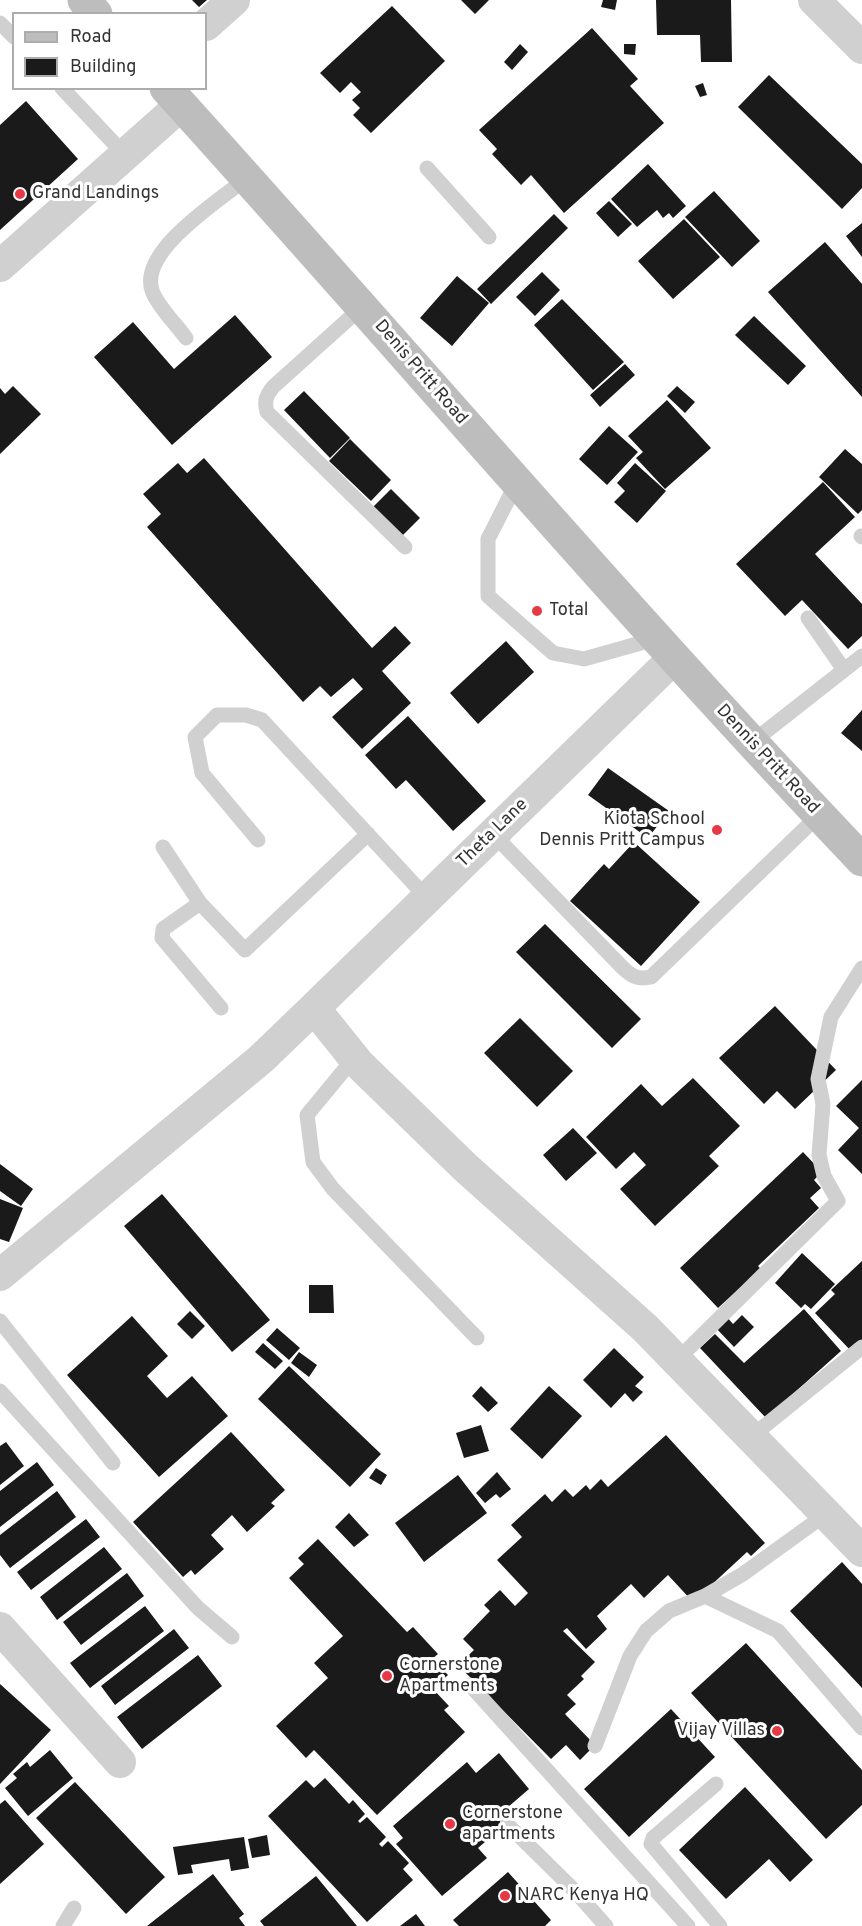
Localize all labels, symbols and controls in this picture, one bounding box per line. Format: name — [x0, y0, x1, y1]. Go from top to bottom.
legend — [12, 12, 207, 90]
text: Road — [70, 26, 112, 49]
text: Building — [70, 56, 136, 79]
place label: Grand Landings — [32, 183, 159, 205]
marker: Grand Landings — [13, 187, 27, 201]
street label: Denis Pritt Road — [369, 316, 471, 430]
place label: Total — [549, 600, 589, 622]
marker: Total — [530, 604, 544, 618]
street label: Dennis Pritt Road — [711, 701, 823, 819]
street label: Theta Lane — [453, 795, 533, 873]
place label: Kiota School Dennis Pritt Campus — [539, 809, 705, 852]
marker: Kiota School Dennis Pritt Campus — [710, 823, 724, 837]
place label: Cornerstone Apartments — [399, 1655, 500, 1698]
marker: Cornerstone Apartments — [380, 1669, 394, 1683]
place label: Vijay Villas — [677, 1720, 765, 1742]
marker: Vijay Villas — [770, 1724, 784, 1738]
place label: Cornerstone apartments — [462, 1803, 563, 1846]
marker: Cornerstone apartments — [443, 1817, 457, 1831]
place label: NARC Kenya HQ — [517, 1885, 649, 1907]
marker: NARC Kenya HQ — [498, 1889, 512, 1903]

